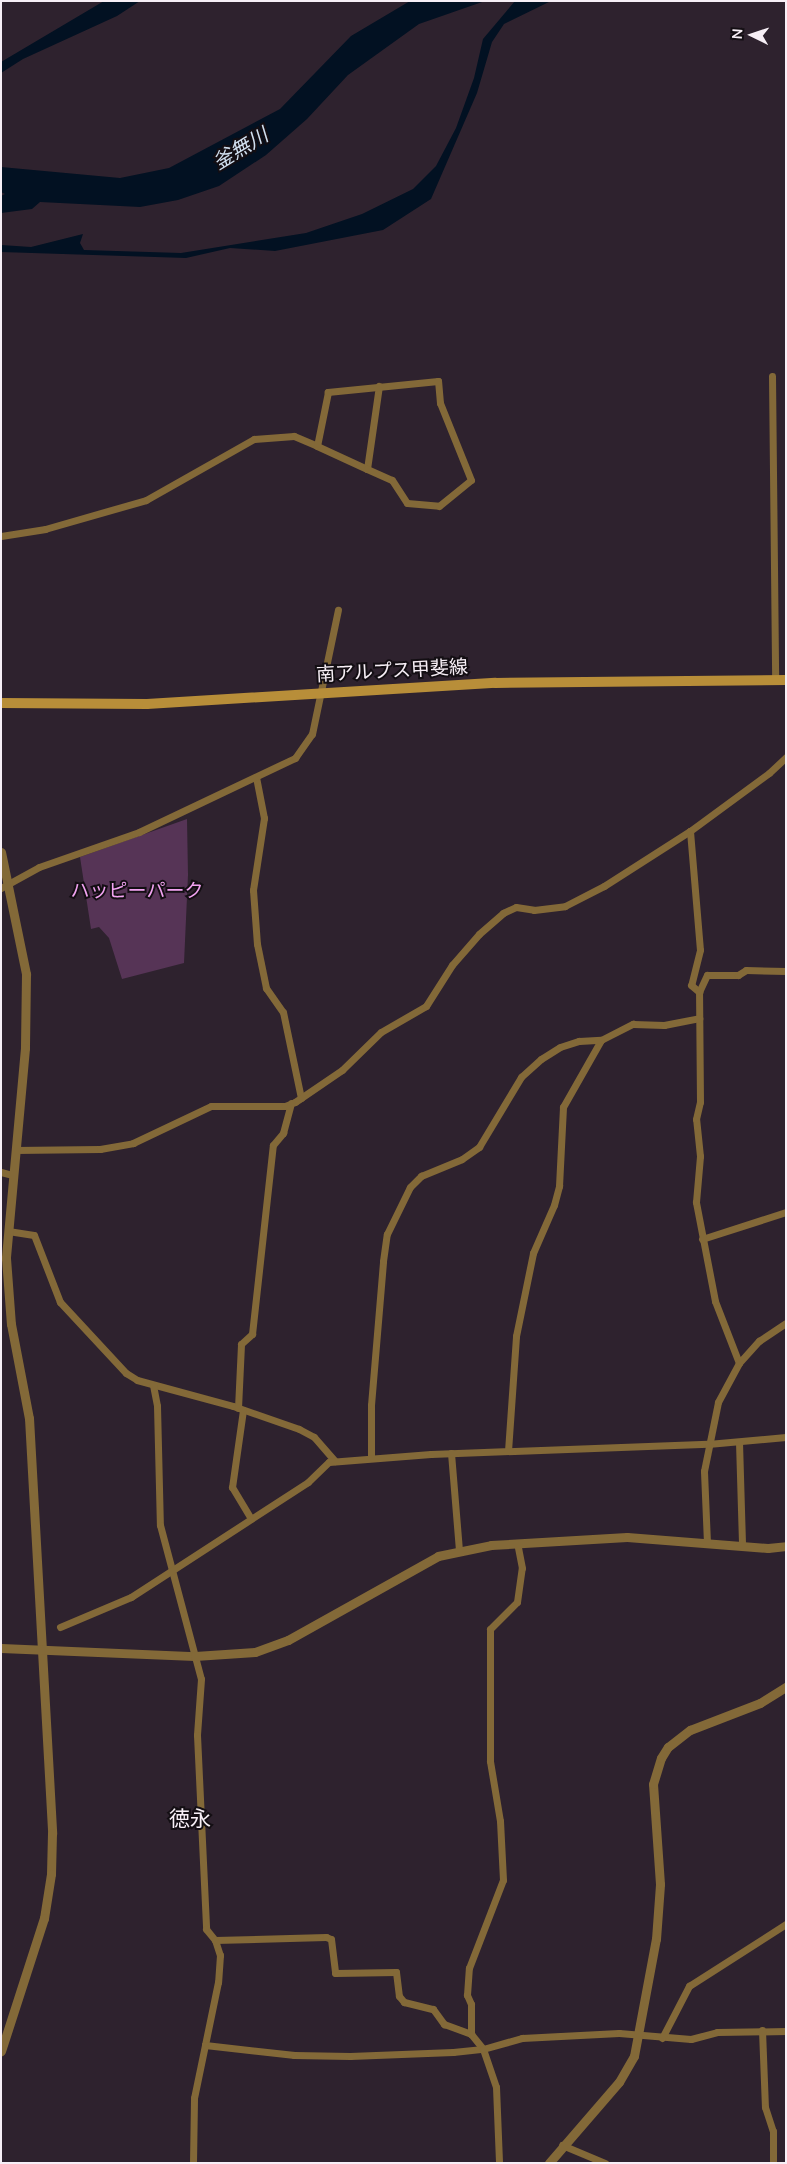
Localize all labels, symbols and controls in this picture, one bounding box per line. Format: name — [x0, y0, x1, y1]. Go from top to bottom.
north arrow — [727, 10, 777, 60]
text: N — [728, 28, 746, 40]
water label: 釜無川 — [208, 122, 272, 174]
street label: 南アルプス甲斐線 — [316, 656, 468, 686]
park label: ハッピーパーク — [71, 880, 203, 902]
district label: 徳永 — [169, 1805, 211, 1831]

